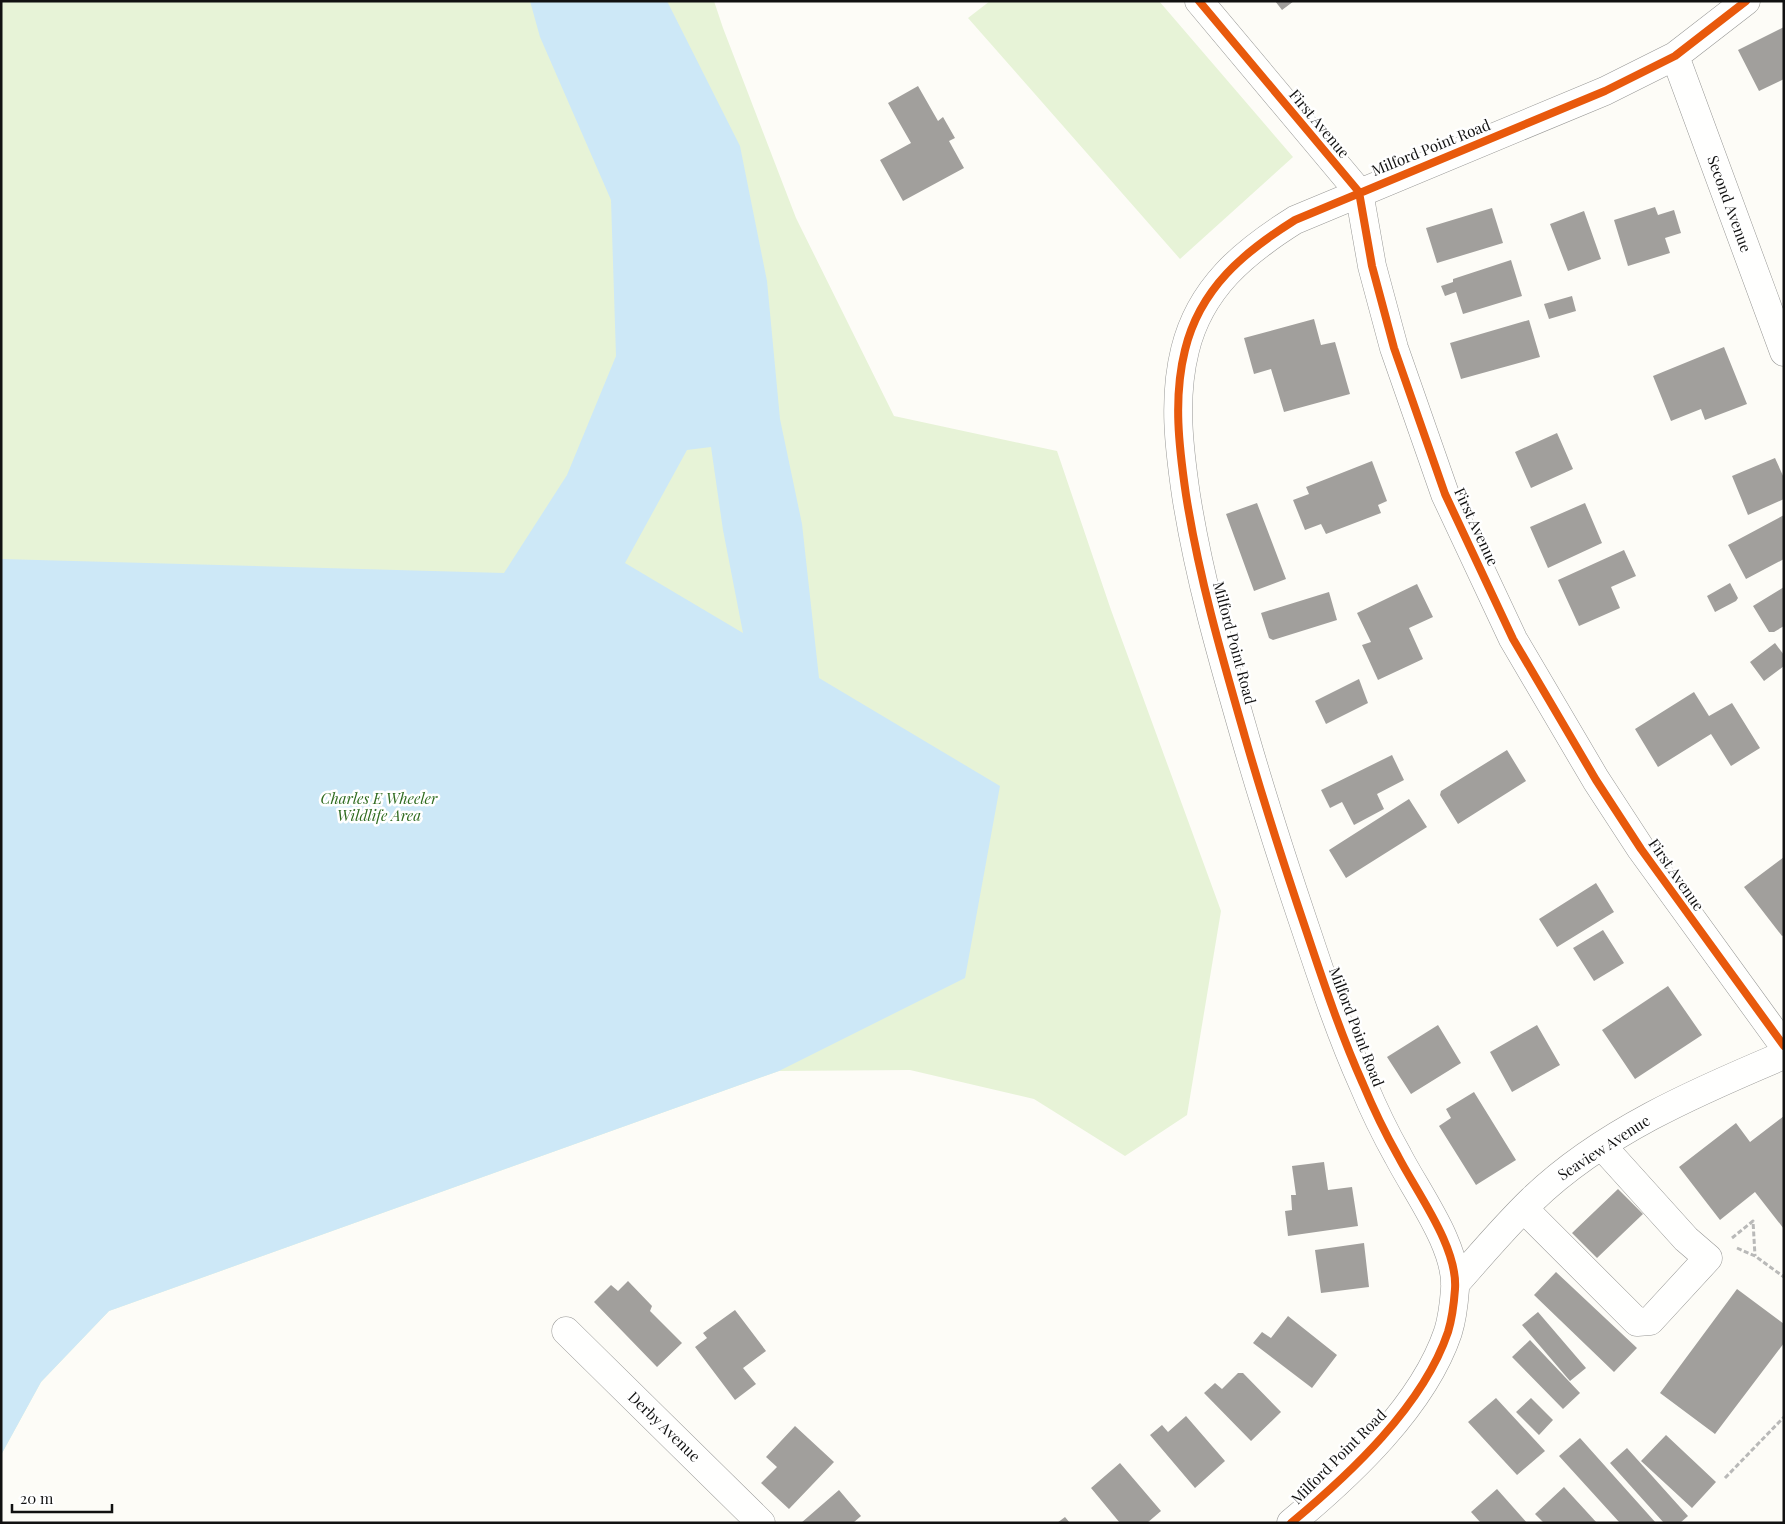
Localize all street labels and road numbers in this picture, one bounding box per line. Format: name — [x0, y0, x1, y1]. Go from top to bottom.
street label: First Avenue — [1285, 85, 1354, 162]
street label: Milford Point Road — [1368, 114, 1493, 180]
street label: Second Avenue — [1703, 152, 1757, 255]
street label: First Avenue — [1450, 484, 1504, 569]
street label: Milford Point Road — [1209, 579, 1261, 707]
street label: First Avenue — [1645, 834, 1709, 915]
street label: Milford Point Road — [1325, 964, 1389, 1090]
street label: Seaview Avenue — [1553, 1110, 1653, 1184]
street label: Derby Avenue — [624, 1387, 705, 1466]
street label: Milford Point Road — [1286, 1404, 1390, 1508]

